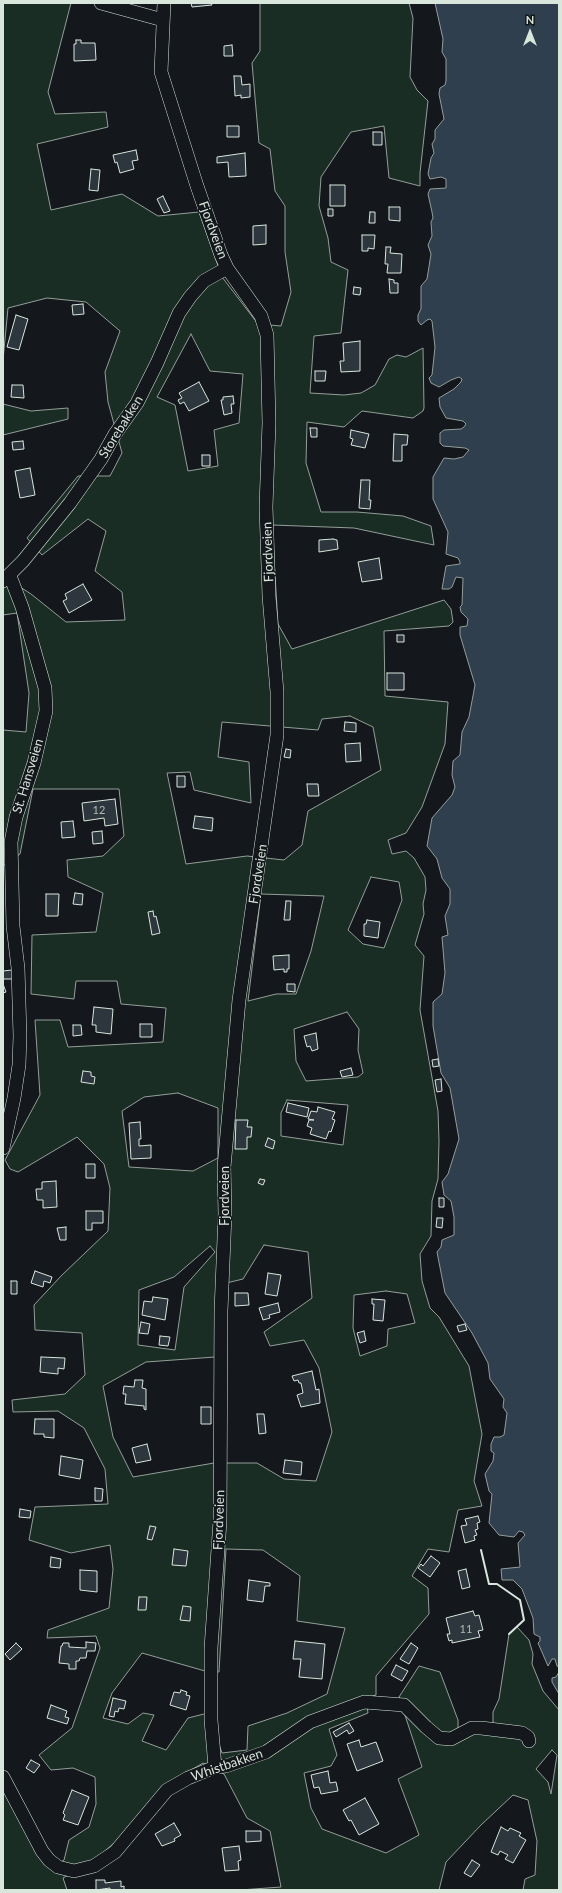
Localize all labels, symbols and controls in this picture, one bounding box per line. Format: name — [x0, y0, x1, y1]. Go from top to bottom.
north arrow — [510, 12, 550, 52]
text: N — [526, 13, 534, 26]
street label: Fjordveien — [195, 199, 231, 261]
street label: Storebakken — [96, 393, 146, 461]
street label: Fjordveien — [259, 522, 277, 582]
street label: St. Hansveien — [9, 737, 47, 815]
house number: 12 — [93, 803, 105, 817]
street label: Fjordveien — [246, 843, 270, 905]
street label: Fjordveien — [217, 1166, 233, 1226]
street label: Fjordveien — [210, 1490, 228, 1550]
house number: 11 — [460, 1622, 472, 1636]
street label: Whistbakken — [189, 1745, 265, 1785]

